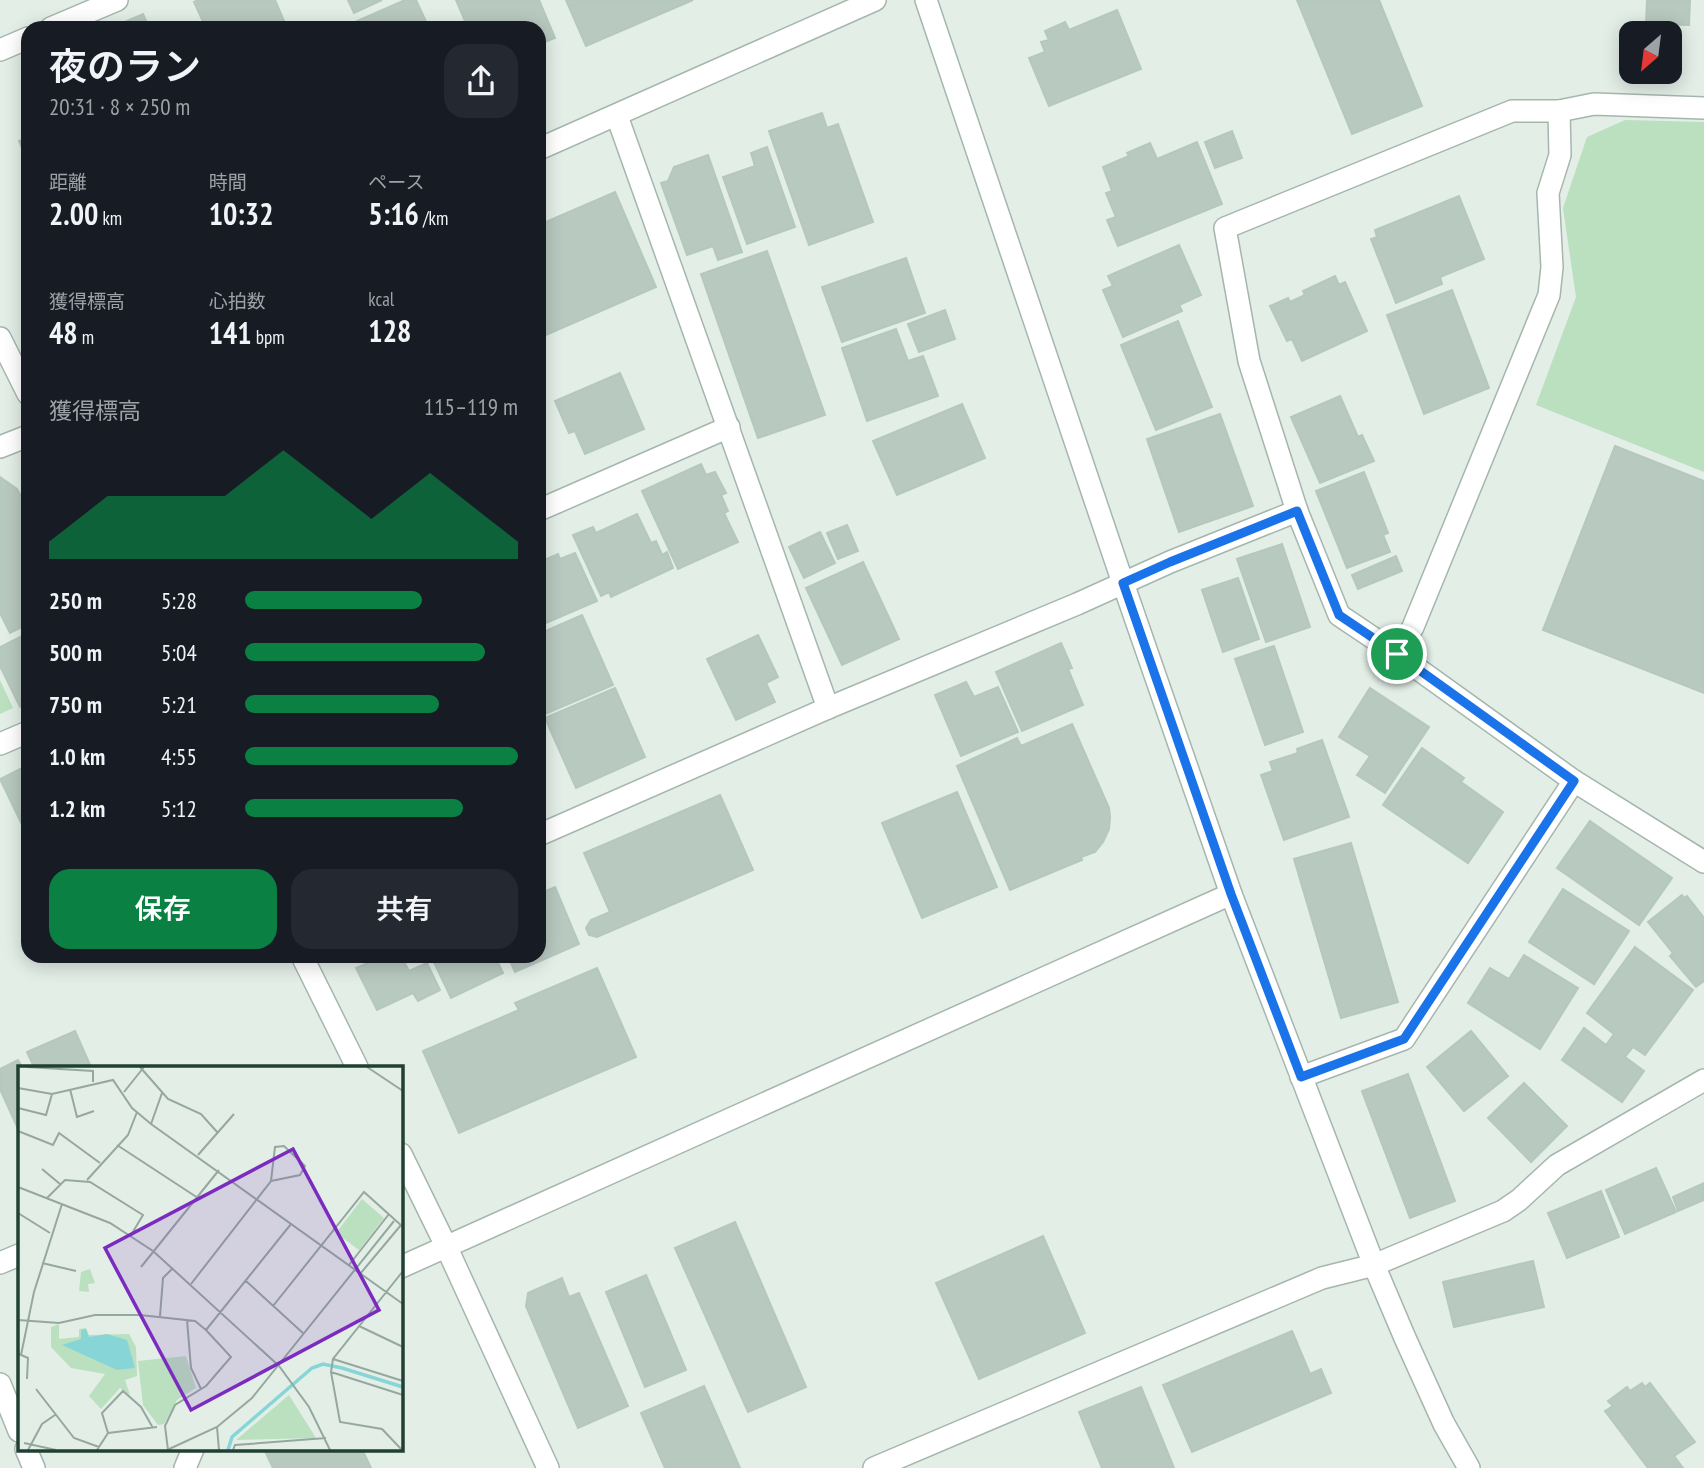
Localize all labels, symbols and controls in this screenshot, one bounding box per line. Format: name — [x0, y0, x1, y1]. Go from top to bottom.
north arrow — [1619, 21, 1682, 84]
map controls — [1619, 21, 1682, 84]
text: 夜のラン — [49, 41, 201, 90]
button: share — [444, 44, 518, 118]
text: 20:31 · 8 × 250 m — [49, 92, 190, 121]
text: 距離 — [49, 170, 87, 194]
text: 時間 — [209, 170, 247, 194]
text: ペース — [368, 170, 424, 194]
text: 2.00 — [49, 194, 98, 233]
text: 10:32 — [209, 194, 274, 233]
text: 5:16 — [368, 194, 419, 233]
text: km — [98, 206, 122, 230]
text: /km — [419, 206, 448, 230]
text: kcal — [368, 287, 394, 311]
text: 獲得標高 — [49, 289, 125, 313]
text: 心拍数 — [209, 289, 266, 313]
text: 128 — [368, 311, 411, 350]
text: 48 — [49, 313, 78, 352]
text: 141 — [209, 313, 252, 352]
text: m — [78, 325, 94, 349]
text: bpm — [252, 325, 285, 349]
text: 115–119 m — [424, 392, 518, 421]
text: 獲得標高 — [49, 396, 141, 425]
text: 250 m — [49, 586, 102, 615]
text: 5:28 — [161, 586, 197, 615]
pin — [1367, 624, 1427, 684]
icon: arrive — [1378, 635, 1416, 673]
text: 500 m — [49, 638, 102, 667]
text: 5:04 — [161, 638, 197, 667]
text: 750 m — [49, 690, 102, 719]
text: 5:21 — [161, 690, 197, 719]
text: 1.0 km — [49, 742, 105, 771]
text: 4:55 — [161, 742, 197, 771]
text: 1.2 km — [49, 794, 105, 823]
text: 5:12 — [161, 794, 197, 823]
button: 保存 — [49, 869, 277, 949]
button: 共有 — [291, 869, 518, 949]
inset map — [18, 1066, 402, 1450]

